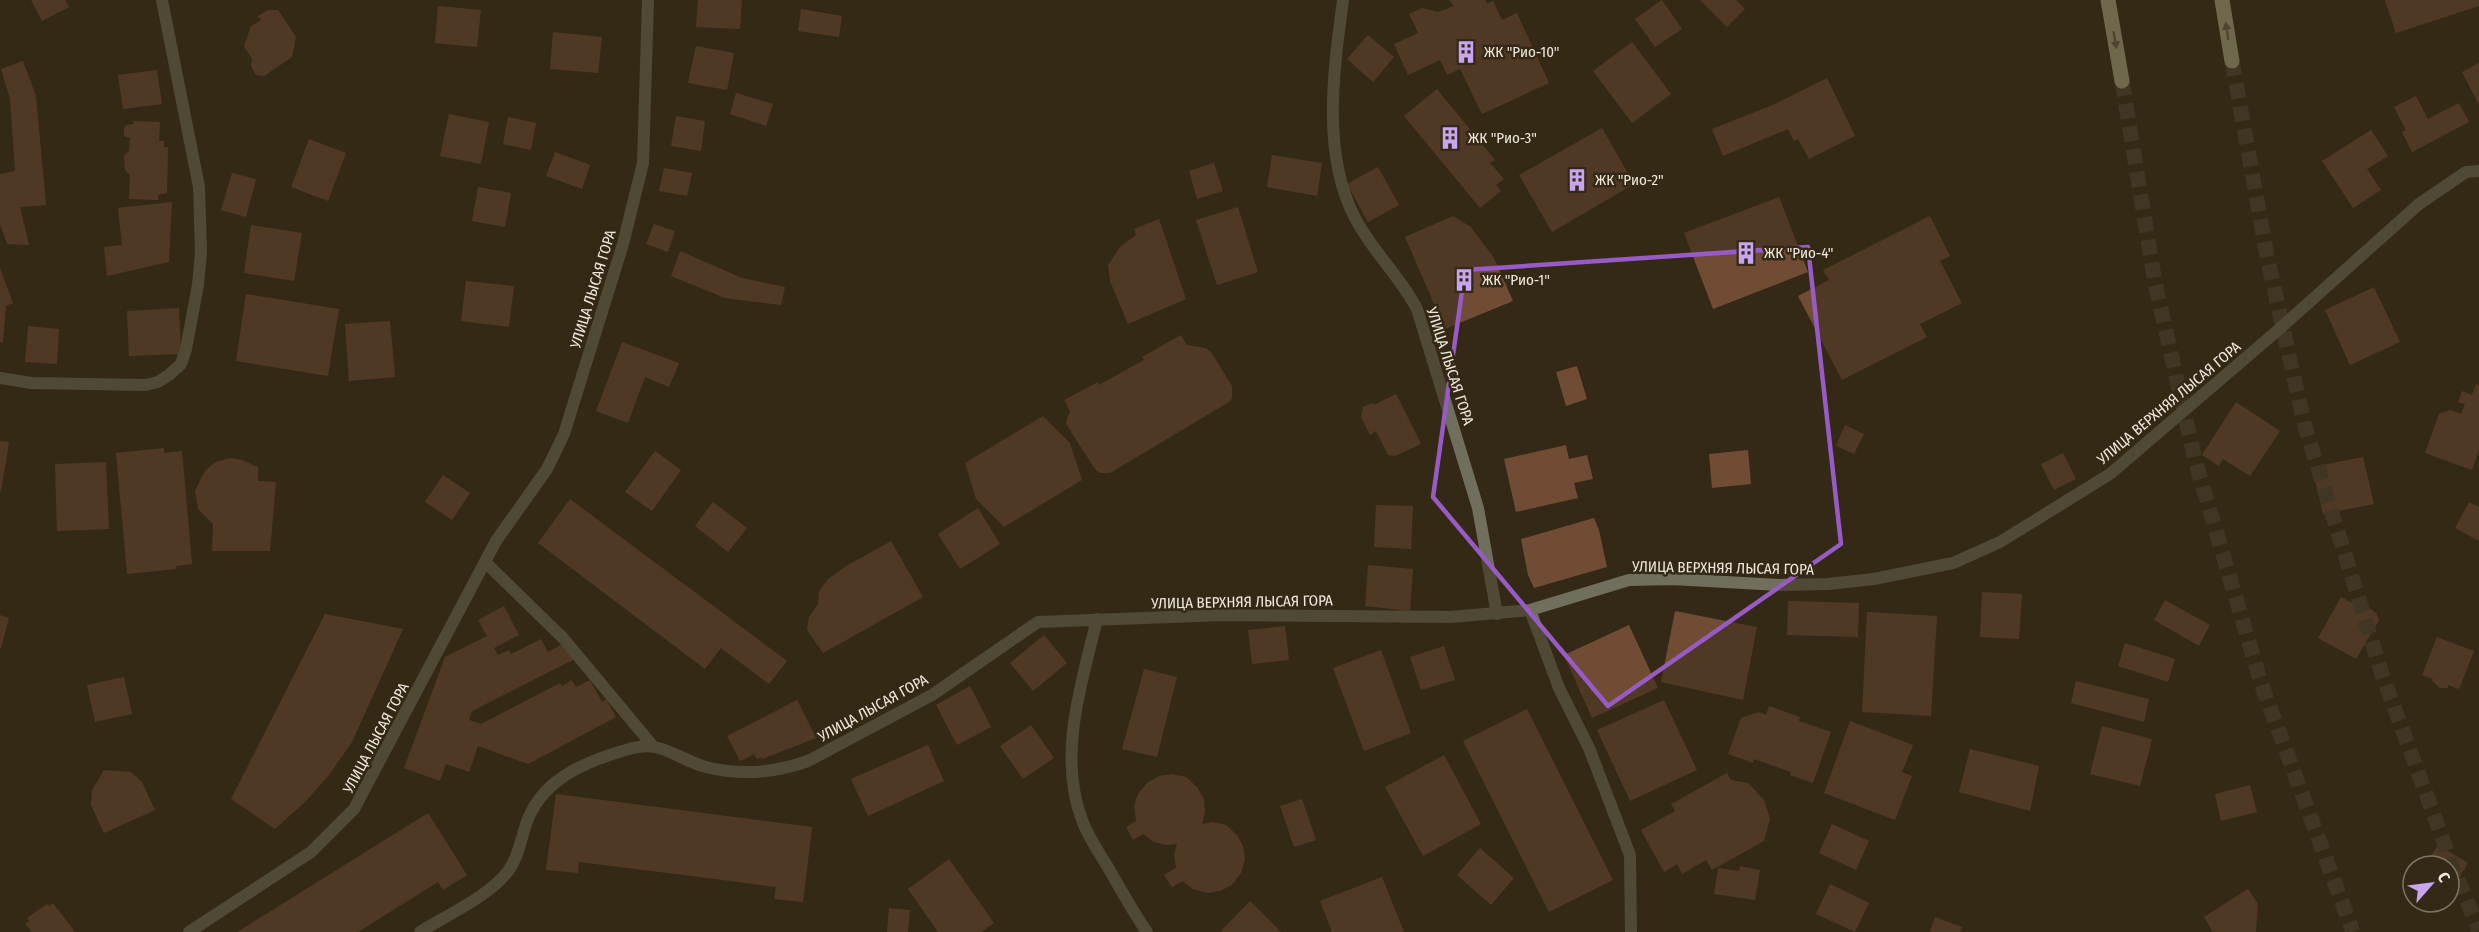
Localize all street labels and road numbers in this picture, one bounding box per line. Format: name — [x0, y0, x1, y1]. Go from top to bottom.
street label: УЛИЦА ЛЫСАЯ ГОРА — [566, 228, 620, 351]
street label: УЛИЦА ЛЫСАЯ ГОРА — [1422, 304, 1478, 427]
street label: УЛИЦА ВЕРХНЯЯ ЛЫСАЯ ГОРА — [2093, 338, 2244, 469]
street label: УЛИЦА ВЕРХНЯЯ ЛЫСАЯ ГОРА — [1631, 557, 1814, 579]
street label: УЛИЦА ВЕРХНЯЯ ЛЫСАЯ ГОРА — [1150, 591, 1333, 613]
street label: УЛИЦА ЛЫСАЯ ГОРА — [814, 670, 931, 746]
street label: УЛИЦА ЛЫСАЯ ГОРА — [339, 679, 413, 797]

